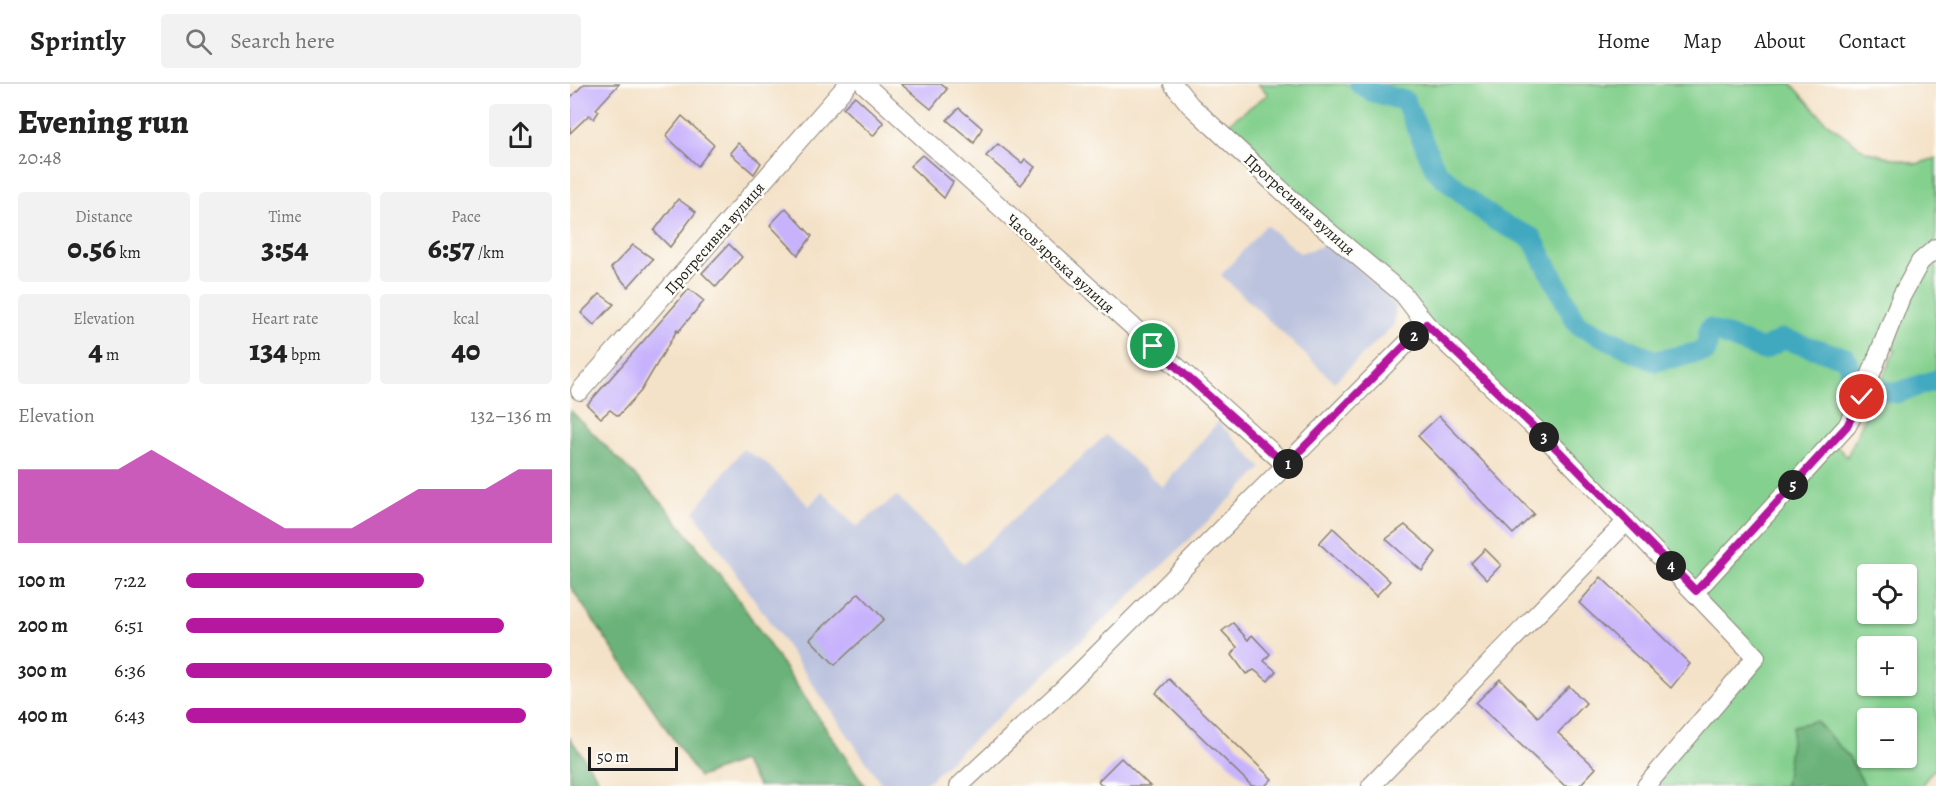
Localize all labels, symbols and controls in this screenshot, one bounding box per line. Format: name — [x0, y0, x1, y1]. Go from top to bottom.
search box — [161, 14, 581, 68]
text: Sprintly — [30, 22, 125, 60]
icon: search — [182, 25, 215, 58]
text: Search here — [230, 26, 335, 56]
text: Home — [1597, 27, 1650, 55]
text: Map — [1683, 27, 1721, 55]
text: About — [1754, 27, 1806, 55]
text: Contact — [1839, 27, 1906, 55]
text: Evening run — [18, 99, 189, 144]
button: share — [489, 104, 552, 167]
text: 20:48 — [18, 144, 62, 171]
street label: Прогресивна вулиця — [1239, 149, 1360, 261]
street label: Прогресивна вулиця — [660, 177, 770, 300]
text: Distance — [75, 206, 133, 228]
text: Time — [268, 206, 302, 228]
text: Pace — [451, 206, 481, 228]
street label: Часов'ярська вулиця — [1001, 209, 1119, 319]
text: 0.56 — [67, 228, 116, 268]
text: 3:54 — [261, 228, 309, 268]
text: 6:57 — [428, 228, 475, 268]
text: km — [116, 242, 141, 264]
text: /km — [475, 242, 504, 264]
text: Elevation — [73, 308, 135, 330]
text: Heart rate — [252, 308, 318, 330]
text: kcal — [453, 308, 479, 330]
pin — [1127, 320, 1178, 371]
pin: 2 — [1399, 321, 1429, 351]
text: 2 — [1410, 325, 1418, 347]
icon: arrive — [1136, 329, 1169, 362]
text: 4 — [89, 330, 103, 370]
text: 134 — [249, 330, 288, 370]
text: 40 — [452, 330, 480, 370]
text: m — [103, 344, 119, 366]
text: bpm — [288, 344, 321, 366]
pin — [1836, 371, 1887, 422]
icon: check — [1845, 380, 1878, 413]
text: Elevation — [18, 402, 95, 429]
text: 132–136 m — [470, 402, 552, 429]
pin: 3 — [1529, 422, 1559, 452]
text: 3 — [1541, 426, 1547, 448]
pin: 1 — [1273, 449, 1303, 479]
text: 1 — [1285, 453, 1291, 475]
pin: 5 — [1778, 470, 1808, 500]
text: 5 — [1790, 474, 1796, 496]
pin: 4 — [1656, 551, 1686, 581]
text: 4 — [1667, 555, 1675, 577]
map controls — [1857, 564, 1917, 768]
button: locate — [1857, 564, 1917, 624]
text: 100 m — [18, 567, 66, 594]
text: 7:22 — [114, 567, 146, 594]
text: 200 m — [18, 612, 68, 639]
text: 6:51 — [114, 612, 143, 639]
button: + — [1857, 636, 1917, 696]
text: 300 m — [18, 657, 67, 684]
text: 6:36 — [114, 657, 146, 684]
text: 400 m — [18, 702, 68, 729]
text: 6:43 — [114, 702, 145, 729]
button: − — [1857, 708, 1917, 768]
scale bar — [588, 744, 678, 772]
text: 50 m — [597, 746, 629, 768]

